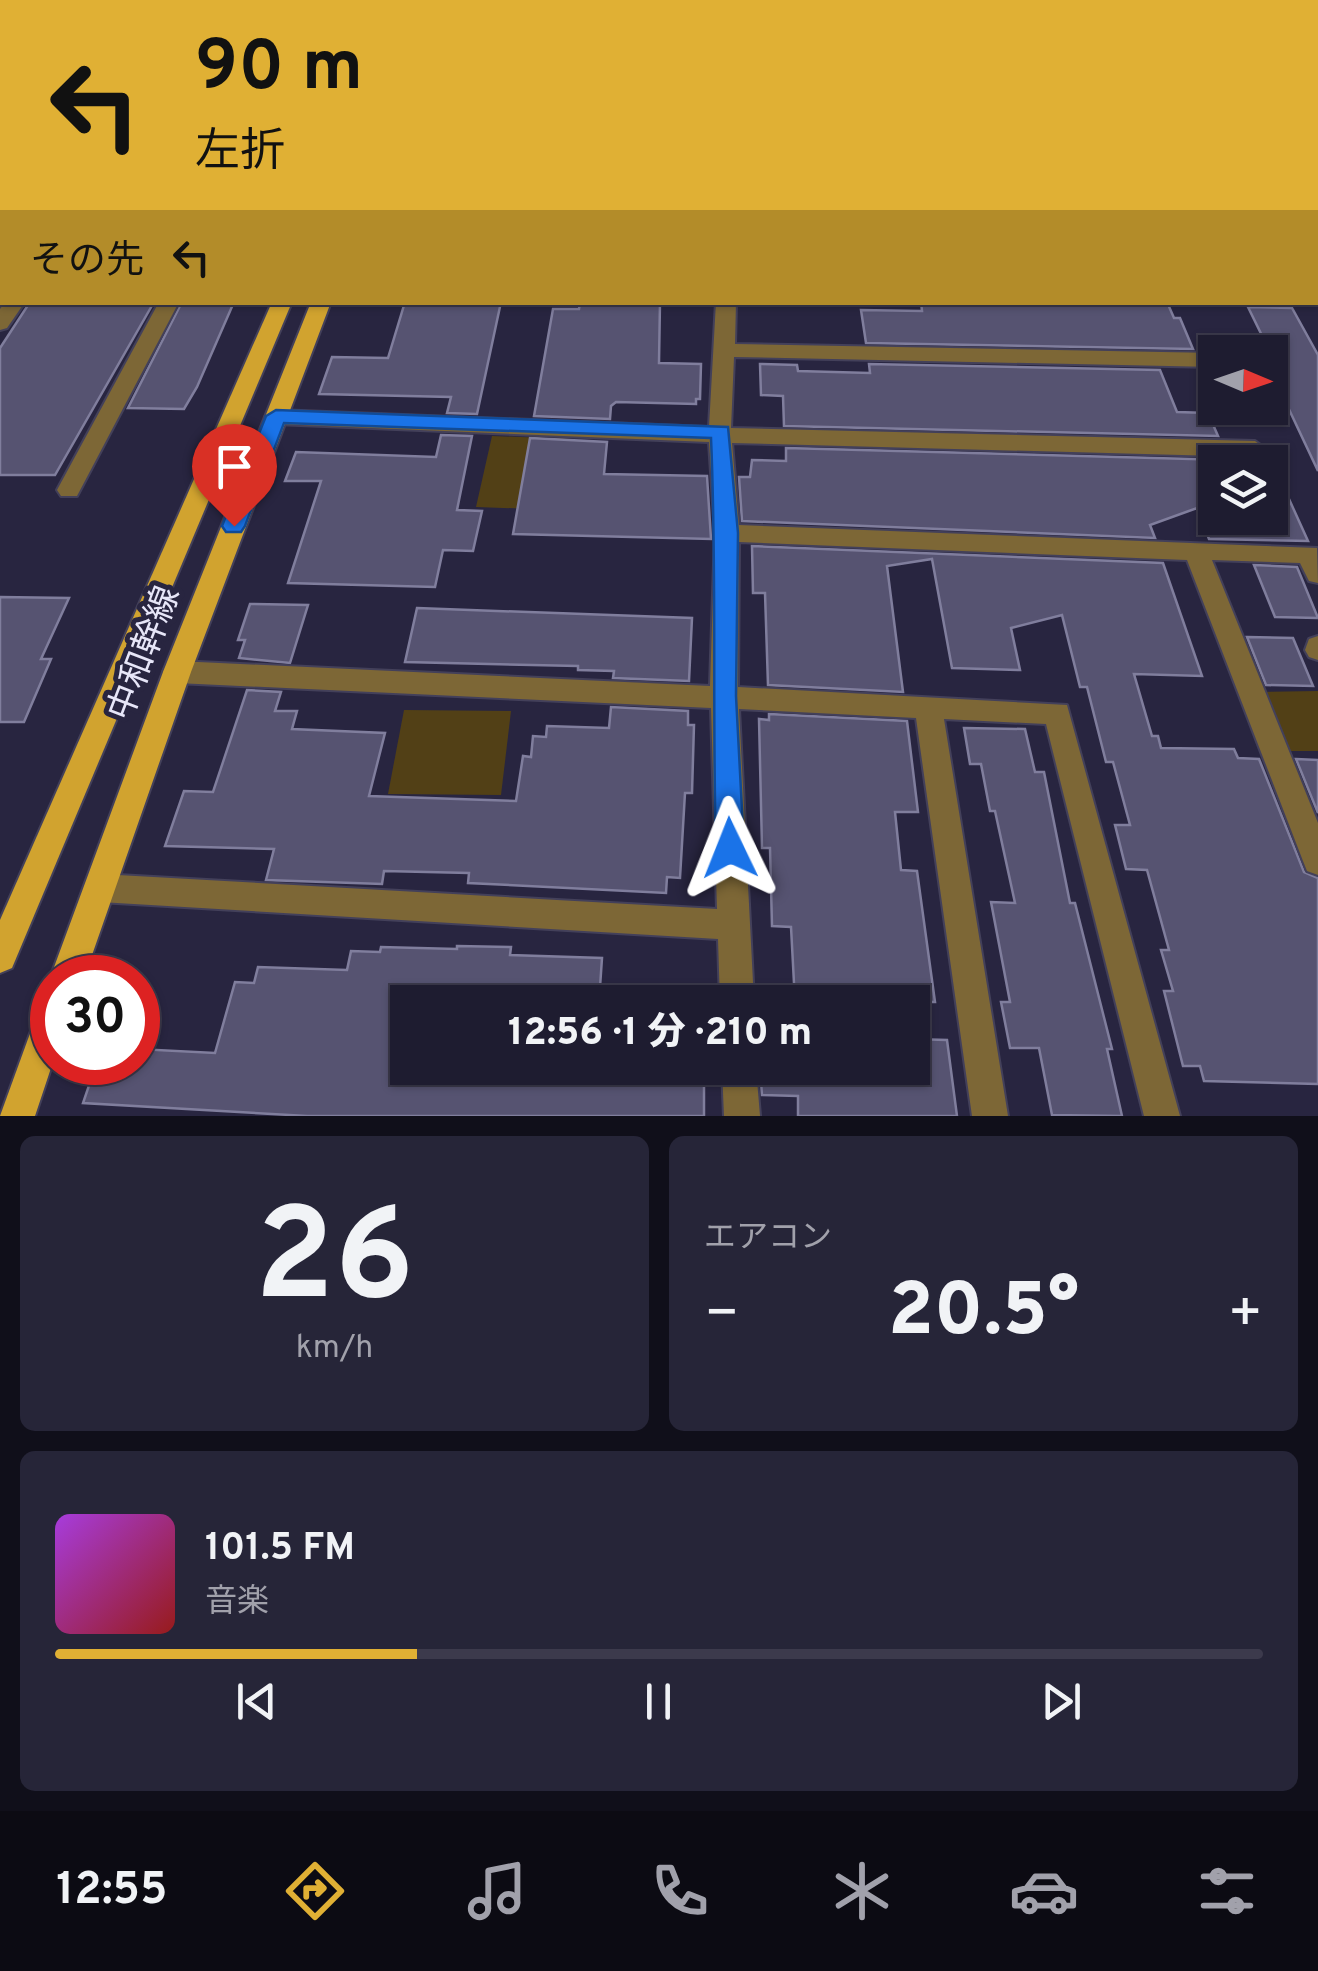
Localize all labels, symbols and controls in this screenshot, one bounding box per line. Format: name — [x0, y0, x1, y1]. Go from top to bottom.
text: 90 m — [195, 26, 363, 115]
icon: left — [30, 40, 160, 170]
text: 左折 — [195, 125, 285, 182]
icon: left — [164, 230, 219, 285]
text: その先 — [30, 238, 144, 287]
north arrow — [1198, 335, 1288, 425]
map controls — [1198, 335, 1288, 535]
pin — [192, 424, 277, 527]
icon: arrive — [207, 439, 262, 494]
button: layers — [1198, 445, 1288, 535]
street label: 中和幹線 — [100, 581, 191, 727]
position arrow — [678, 796, 782, 900]
speed limit sign: 30 — [30, 955, 160, 1085]
text: 12:56 · 1 分 · 210 m — [508, 1010, 812, 1059]
text: 26 — [255, 1181, 414, 1346]
text: エアコン — [704, 1219, 832, 1259]
text: 20.5° — [888, 1267, 1079, 1362]
text: − — [704, 1281, 739, 1351]
text: + — [1228, 1281, 1263, 1351]
text: km/h — [296, 1329, 373, 1369]
text: 101.5 FM — [205, 1525, 355, 1574]
text: 音楽 — [205, 1583, 269, 1623]
icon: previous — [229, 1674, 284, 1729]
icon: pause — [631, 1674, 686, 1729]
icon: next — [1034, 1674, 1089, 1729]
icon: directions — [280, 1856, 350, 1926]
icon: music — [462, 1856, 532, 1926]
icon: phone — [645, 1856, 715, 1926]
icon: climate — [827, 1856, 897, 1926]
icon: car — [1009, 1856, 1079, 1926]
icon: filters — [1192, 1856, 1262, 1926]
text: 12:55 — [56, 1863, 168, 1920]

